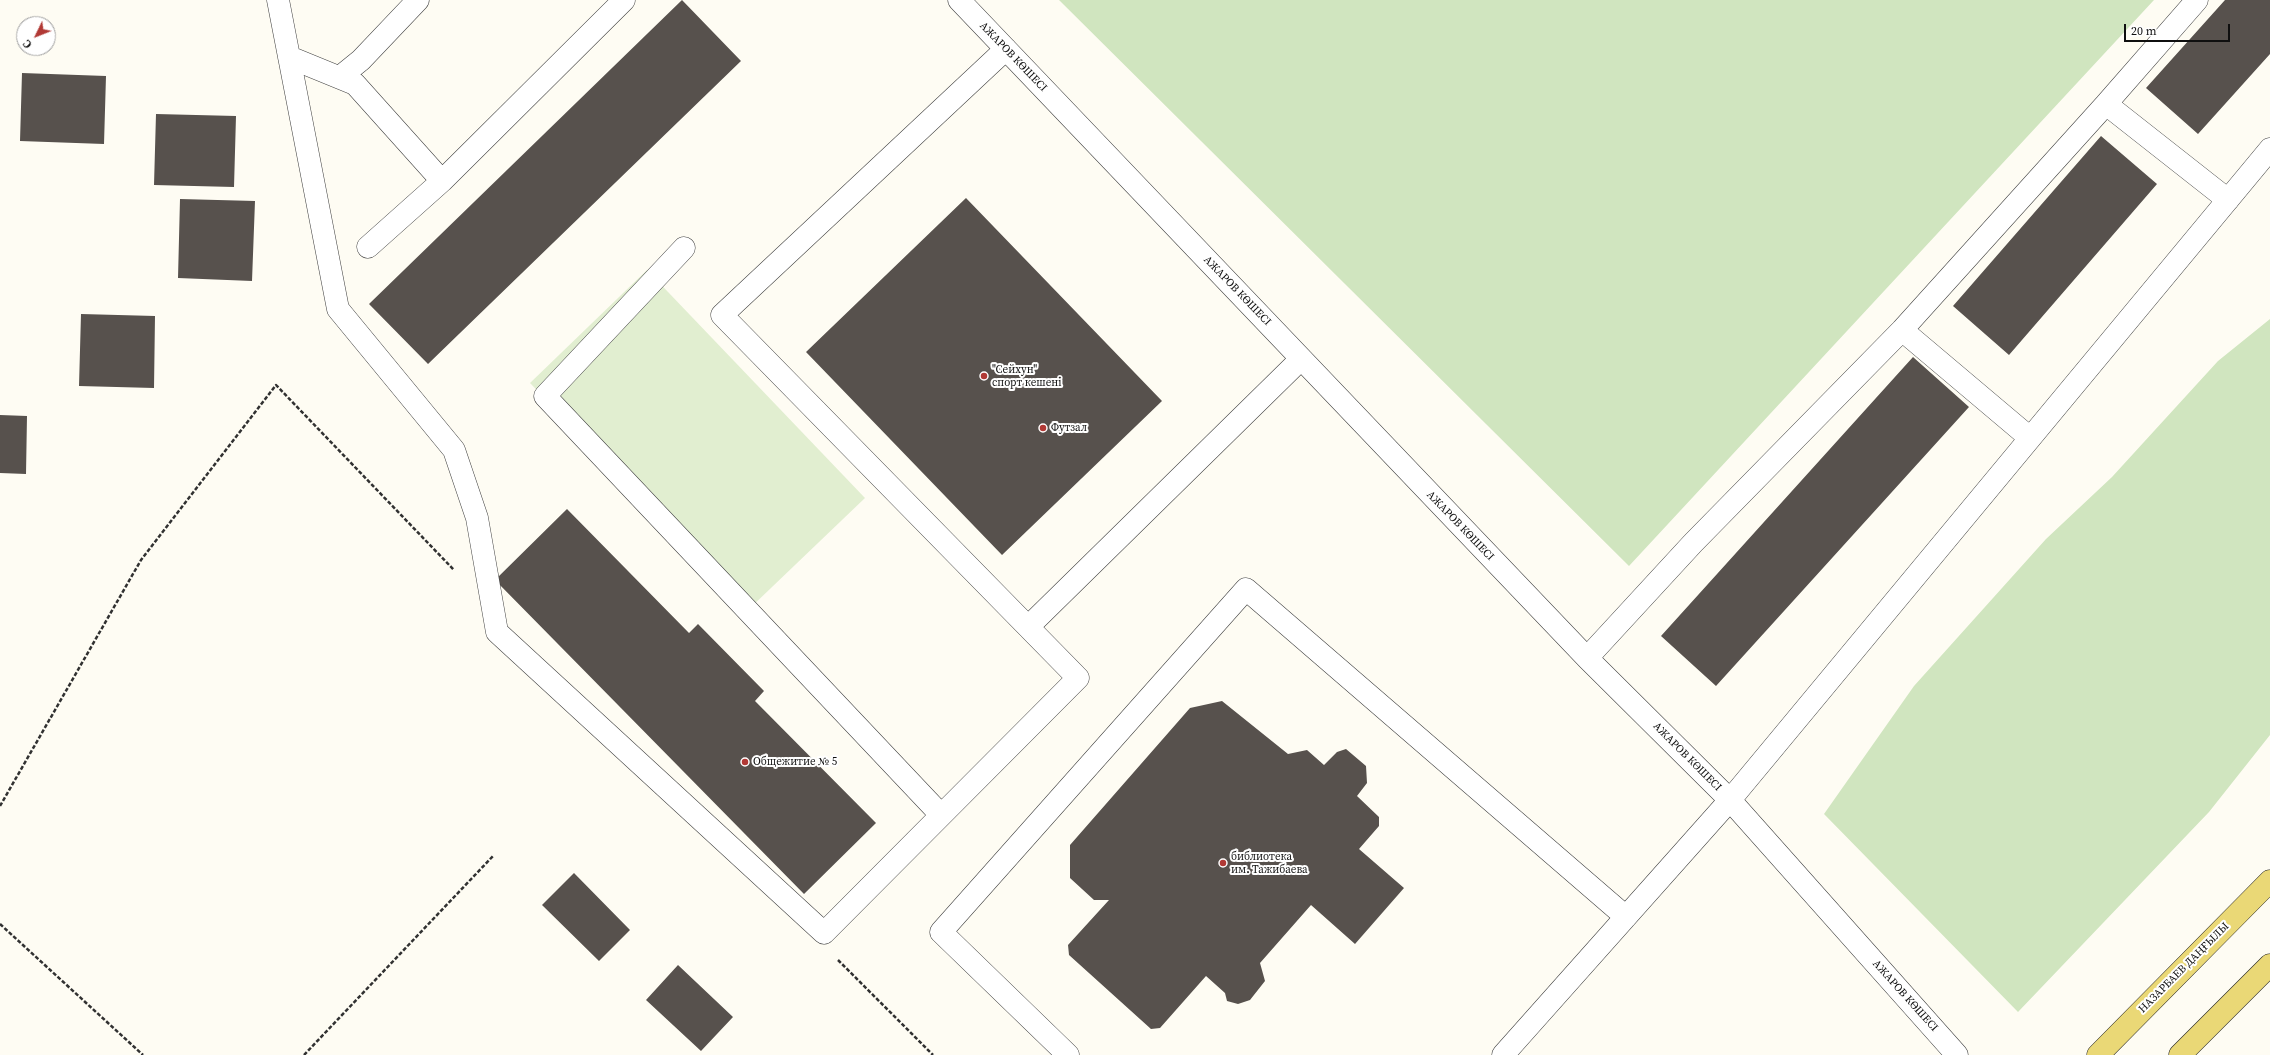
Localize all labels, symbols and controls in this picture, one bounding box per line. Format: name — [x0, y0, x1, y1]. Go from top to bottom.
north arrow — [16, 16, 56, 56]
scale bar — [2126, 16, 2232, 42]
street label: АЖАРОВ КӨШЕСІ — [976, 19, 1050, 95]
text: 20 m — [2131, 23, 2157, 39]
text: С — [20, 36, 35, 51]
street label: АЖАРОВ КӨШЕСІ — [1200, 253, 1274, 329]
place label: "Сейхун" спорт кешені — [992, 363, 1061, 389]
marker: "Сейхун" спорт кешені — [979, 371, 989, 381]
place label: Футзал — [1051, 421, 1087, 435]
marker: Футзал — [1038, 423, 1048, 433]
street label: АЖАРОВ КӨШЕСІ — [1423, 488, 1497, 564]
street label: АЖАРОВ КӨШЕСІ — [1650, 720, 1724, 794]
place label: Общежитие № 5 — [753, 755, 837, 769]
marker: Общежитие № 5 — [740, 757, 750, 767]
place label: библиотека им. Тажибаева — [1231, 850, 1308, 876]
marker: библиотека им. Тажибаева — [1218, 858, 1228, 868]
street label: НАЗАРБАЕВ ДАҢҒЫЛЫ — [2136, 920, 2232, 1016]
street label: АЖАРОВ КӨШЕСІ — [1869, 958, 1941, 1034]

